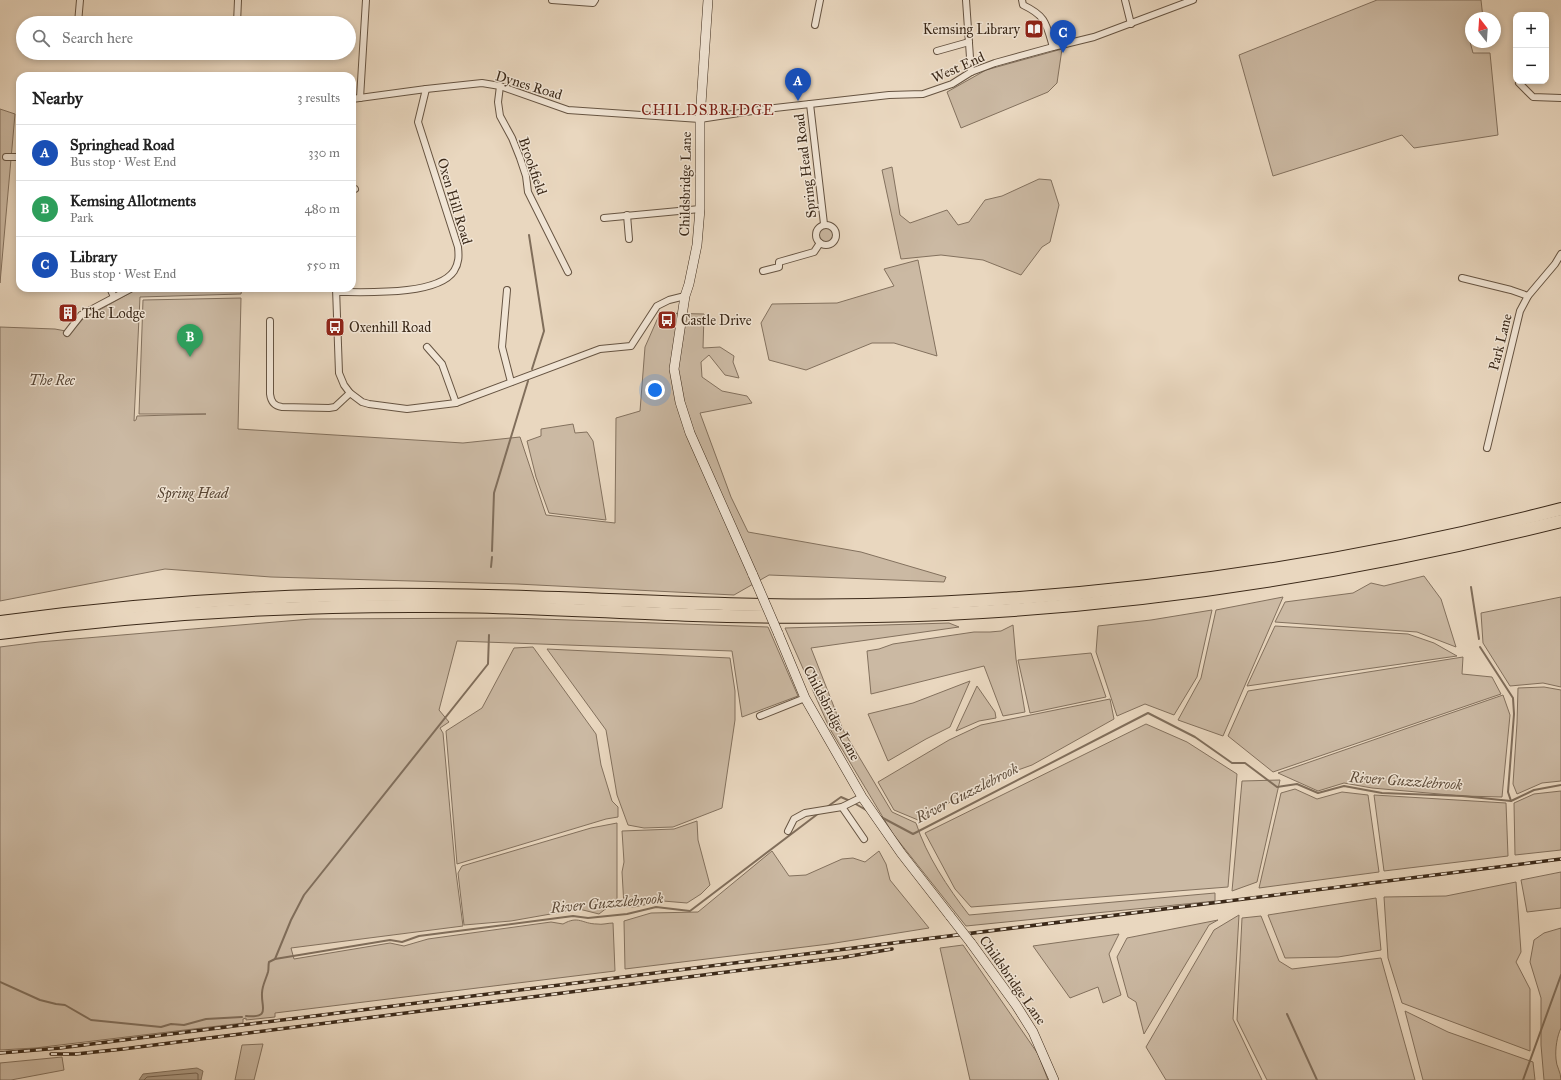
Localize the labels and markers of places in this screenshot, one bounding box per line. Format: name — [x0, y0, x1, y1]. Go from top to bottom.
library icon: Kemsing Library — [1023, 18, 1045, 40]
pin: C — [1050, 20, 1076, 53]
place label: Kemsing Library — [923, 21, 1020, 38]
pin: A — [785, 68, 811, 101]
building icon: The Lodge — [57, 302, 79, 324]
place label: The Lodge — [82, 305, 145, 322]
bus stop icon: Castle Drive — [656, 309, 678, 331]
place label: Castle Drive — [681, 312, 752, 329]
bus stop icon: Oxenhill Road — [324, 316, 346, 338]
place label: Oxenhill Road — [349, 319, 431, 336]
pin: B — [177, 324, 203, 357]

